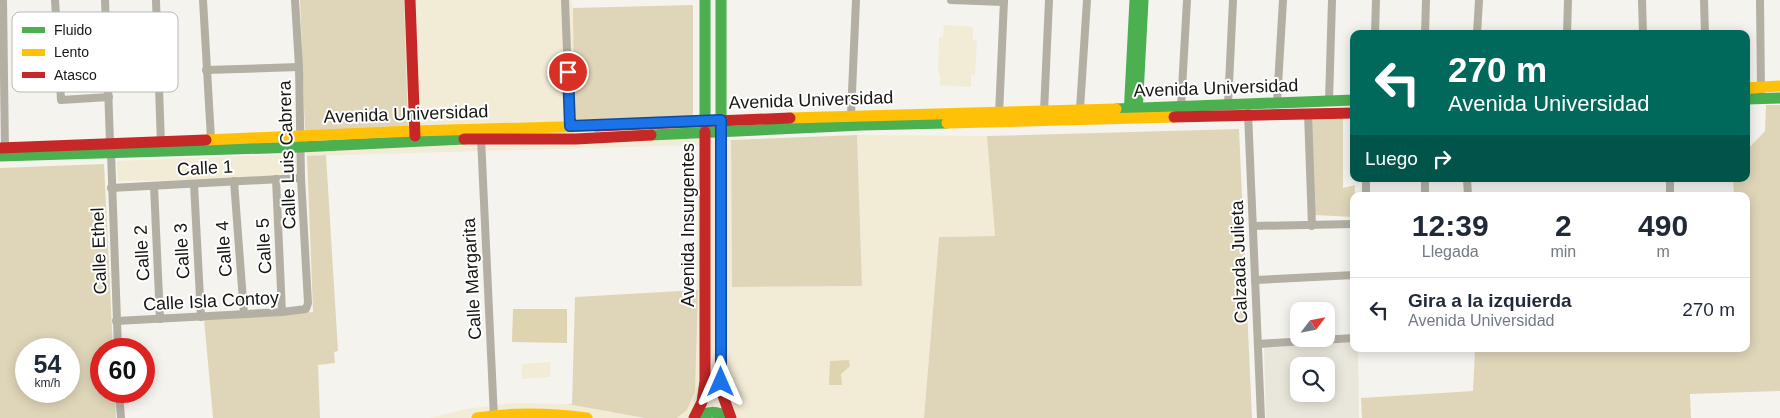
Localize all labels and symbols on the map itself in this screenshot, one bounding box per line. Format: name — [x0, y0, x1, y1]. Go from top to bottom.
legend — [12, 12, 178, 92]
text: Fluido — [54, 22, 92, 38]
text: Lento — [54, 44, 89, 60]
pin — [547, 51, 589, 93]
text: Atasco — [54, 67, 97, 83]
street label: Avenida Universidad — [1133, 75, 1299, 101]
street label: Calle Luis Cabrera — [274, 79, 300, 230]
street label: Avenida Universidad — [728, 87, 894, 113]
street label: Avenida Universidad — [323, 101, 489, 127]
street label: Avenida Insurgentes — [678, 143, 698, 307]
street label: Calle 1 — [176, 157, 234, 179]
street label: Calzada Julieta — [1227, 199, 1251, 324]
street label: Calle Ethel — [87, 207, 111, 295]
street label: Calle 5 — [253, 217, 275, 275]
street label: Calle Margarita — [459, 217, 485, 340]
street label: Calle 4 — [212, 220, 236, 278]
street label: Calle 3 — [171, 222, 193, 280]
street label: Calle 2 — [131, 224, 153, 282]
street label: Calle Isla Contoy — [143, 287, 279, 315]
north arrow — [1290, 302, 1335, 348]
speed limit sign: 60 — [90, 338, 155, 403]
position arrow — [694, 355, 746, 407]

